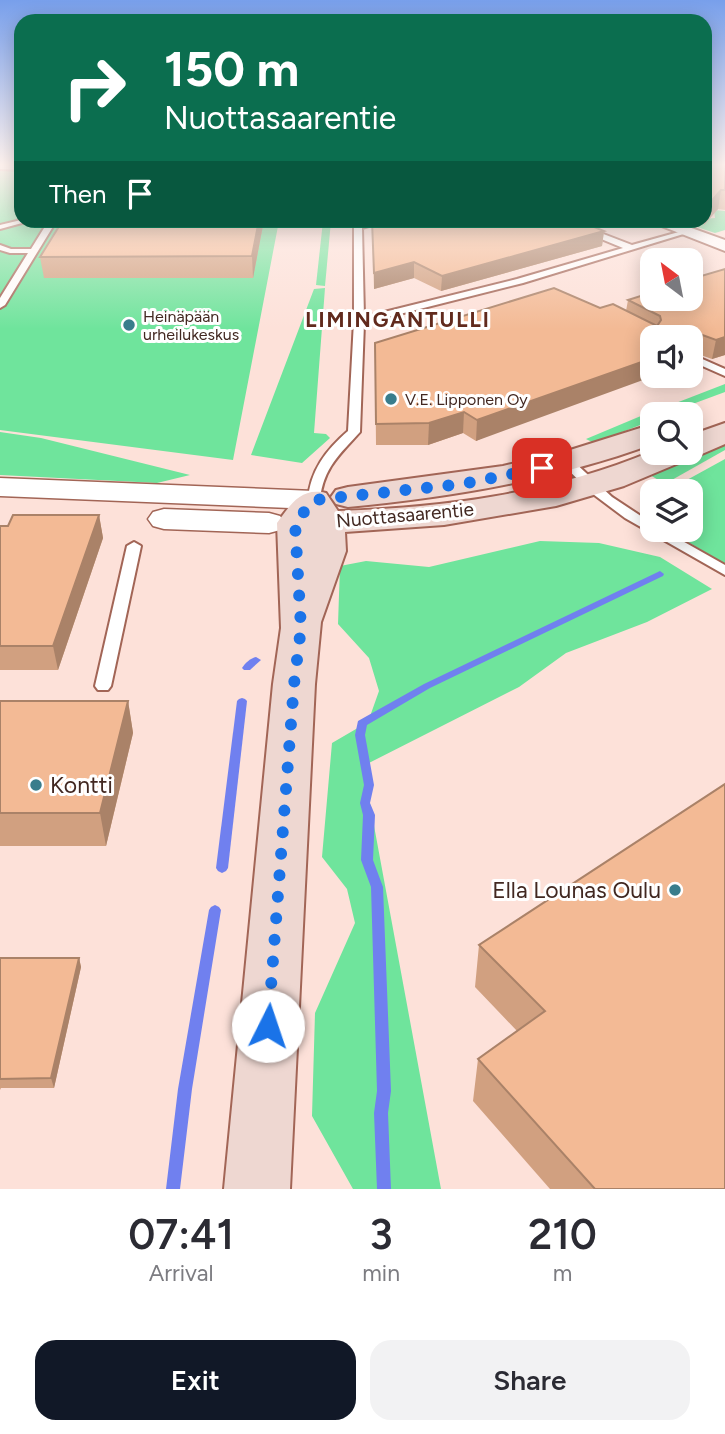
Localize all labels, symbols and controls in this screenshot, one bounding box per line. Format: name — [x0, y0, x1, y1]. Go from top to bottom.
text: 150 m — [164, 39, 299, 98]
icon: right — [49, 42, 140, 133]
text: Nuottasaarentie — [164, 99, 396, 137]
icon: arrive — [121, 175, 159, 213]
text: Then — [49, 178, 107, 210]
north arrow — [640, 248, 704, 312]
map controls — [640, 248, 703, 542]
place label: Heinäpään urheilukeskus — [143, 307, 239, 344]
district label: LIMINGANTULLI — [305, 307, 491, 332]
marker: Heinäpään urheilukeskus — [121, 317, 137, 333]
button: sound — [640, 325, 703, 388]
place label: V.E. Lipponen Oy — [405, 390, 528, 409]
marker: V.E. Lipponen Oy — [383, 391, 399, 407]
button: search — [640, 402, 703, 465]
pin — [512, 438, 572, 498]
icon: arrive — [523, 449, 561, 487]
button: layers — [640, 479, 703, 542]
street label: Nuottasaarentie — [335, 498, 475, 532]
place label: Kontti — [50, 771, 113, 799]
marker: Kontti — [28, 777, 44, 793]
place label: Ella Lounas Oulu — [492, 876, 661, 904]
marker: Ella Lounas Oulu — [667, 882, 683, 898]
position arrow — [231, 989, 305, 1063]
text: 07:41 — [128, 1209, 234, 1260]
text: 3 — [370, 1209, 393, 1260]
text: 210 — [528, 1209, 597, 1260]
text: Arrival — [149, 1259, 214, 1287]
text: min — [362, 1259, 400, 1287]
text: m — [553, 1259, 572, 1287]
button: Exit — [35, 1340, 356, 1420]
button: Share — [370, 1340, 690, 1420]

